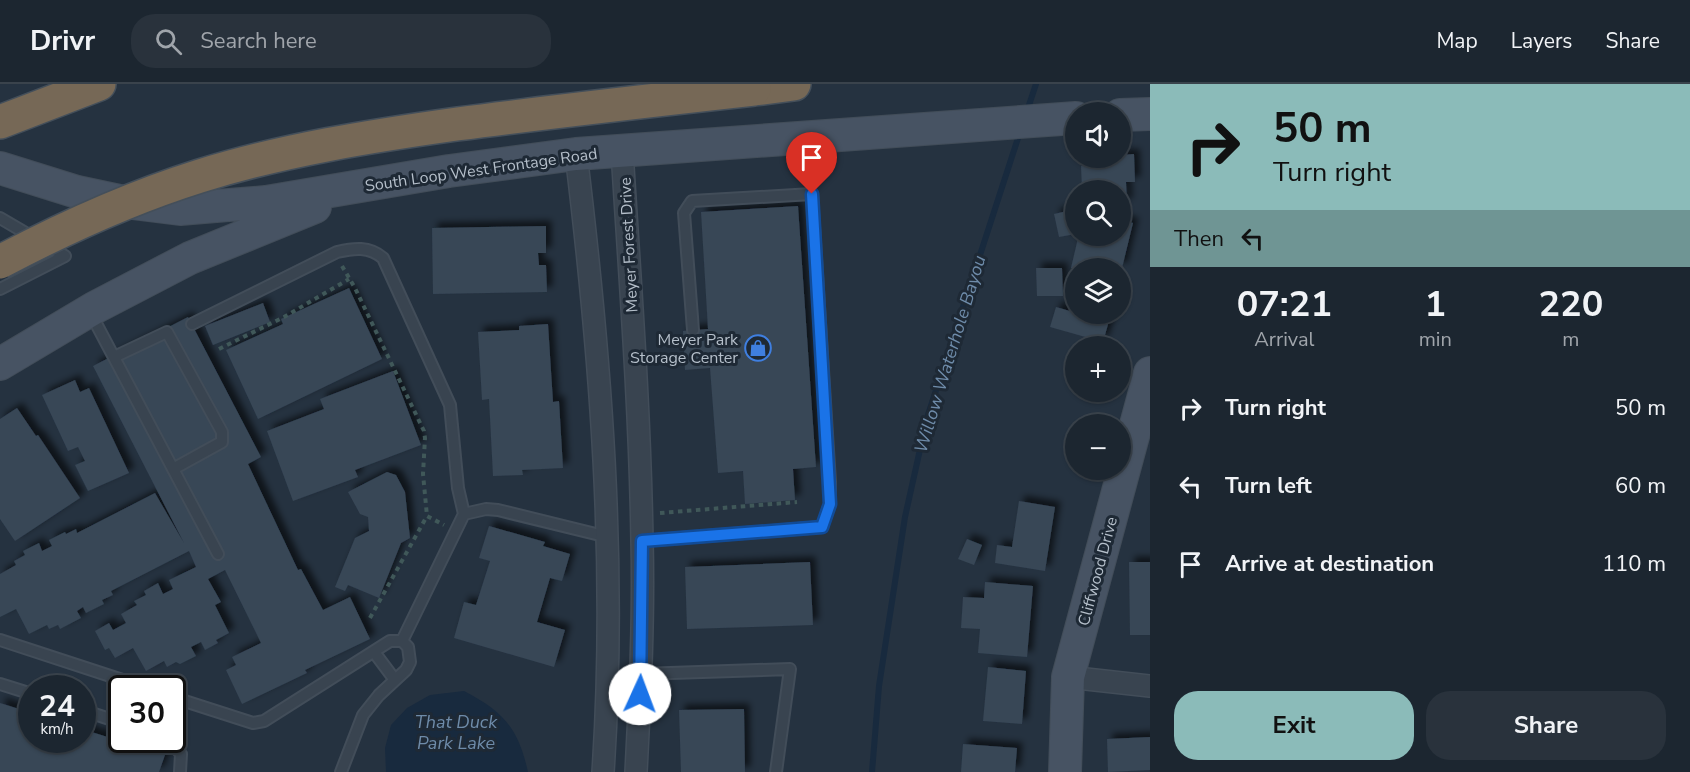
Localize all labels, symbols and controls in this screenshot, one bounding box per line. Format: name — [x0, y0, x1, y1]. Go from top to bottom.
search box — [131, 14, 551, 68]
text: Drivr — [30, 22, 95, 60]
icon: search — [152, 25, 185, 58]
text: Search here — [200, 26, 317, 56]
text: Map — [1436, 27, 1478, 55]
text: Layers — [1511, 27, 1572, 55]
text: Share — [1605, 27, 1660, 55]
text: 50 m — [1273, 100, 1372, 157]
map controls — [1065, 102, 1131, 480]
button: sound — [1065, 102, 1131, 168]
icon: right — [1174, 108, 1252, 186]
pin — [786, 132, 837, 194]
icon: arrive — [795, 141, 828, 174]
street label: South Loop West Frontage Road — [364, 143, 599, 197]
text: Turn right — [1273, 154, 1391, 191]
street label: Meyer Forest Drive — [614, 177, 644, 313]
button: search — [1065, 180, 1131, 246]
icon: left — [1236, 222, 1269, 255]
text: Then — [1174, 224, 1224, 254]
water label: Willow Waterhole Bayou — [909, 252, 991, 456]
button: layers — [1065, 258, 1131, 324]
text: 07:21 — [1237, 280, 1332, 329]
text: 1 — [1424, 280, 1446, 329]
text: 220 — [1538, 280, 1603, 329]
text: Arrival — [1254, 326, 1314, 353]
text: min — [1419, 326, 1452, 353]
text: m — [1562, 326, 1579, 353]
place label: Meyer Park Storage Center — [630, 329, 739, 369]
shop icon: Meyer Park Storage Center — [743, 333, 773, 363]
button: + — [1065, 336, 1131, 402]
icon: right — [1174, 392, 1207, 425]
text: Turn right — [1225, 393, 1326, 423]
text: 50 m — [1615, 393, 1666, 423]
button: − — [1065, 414, 1131, 480]
icon: left — [1174, 470, 1207, 503]
text: Turn left — [1225, 471, 1312, 501]
text: 60 m — [1615, 471, 1666, 501]
street label: Cliffwood Drive — [1073, 514, 1123, 628]
icon: arrive — [1174, 548, 1207, 581]
text: Arrive at destination — [1225, 549, 1434, 579]
text: 110 m — [1602, 549, 1666, 579]
position arrow — [608, 662, 672, 726]
speed limit sign: 30 — [108, 675, 186, 753]
text: 24 — [39, 686, 75, 727]
button: Exit — [1174, 691, 1414, 760]
button: Share — [1426, 691, 1666, 760]
water label: That Duck Park Lake — [415, 710, 498, 755]
text: km/h — [40, 719, 74, 739]

